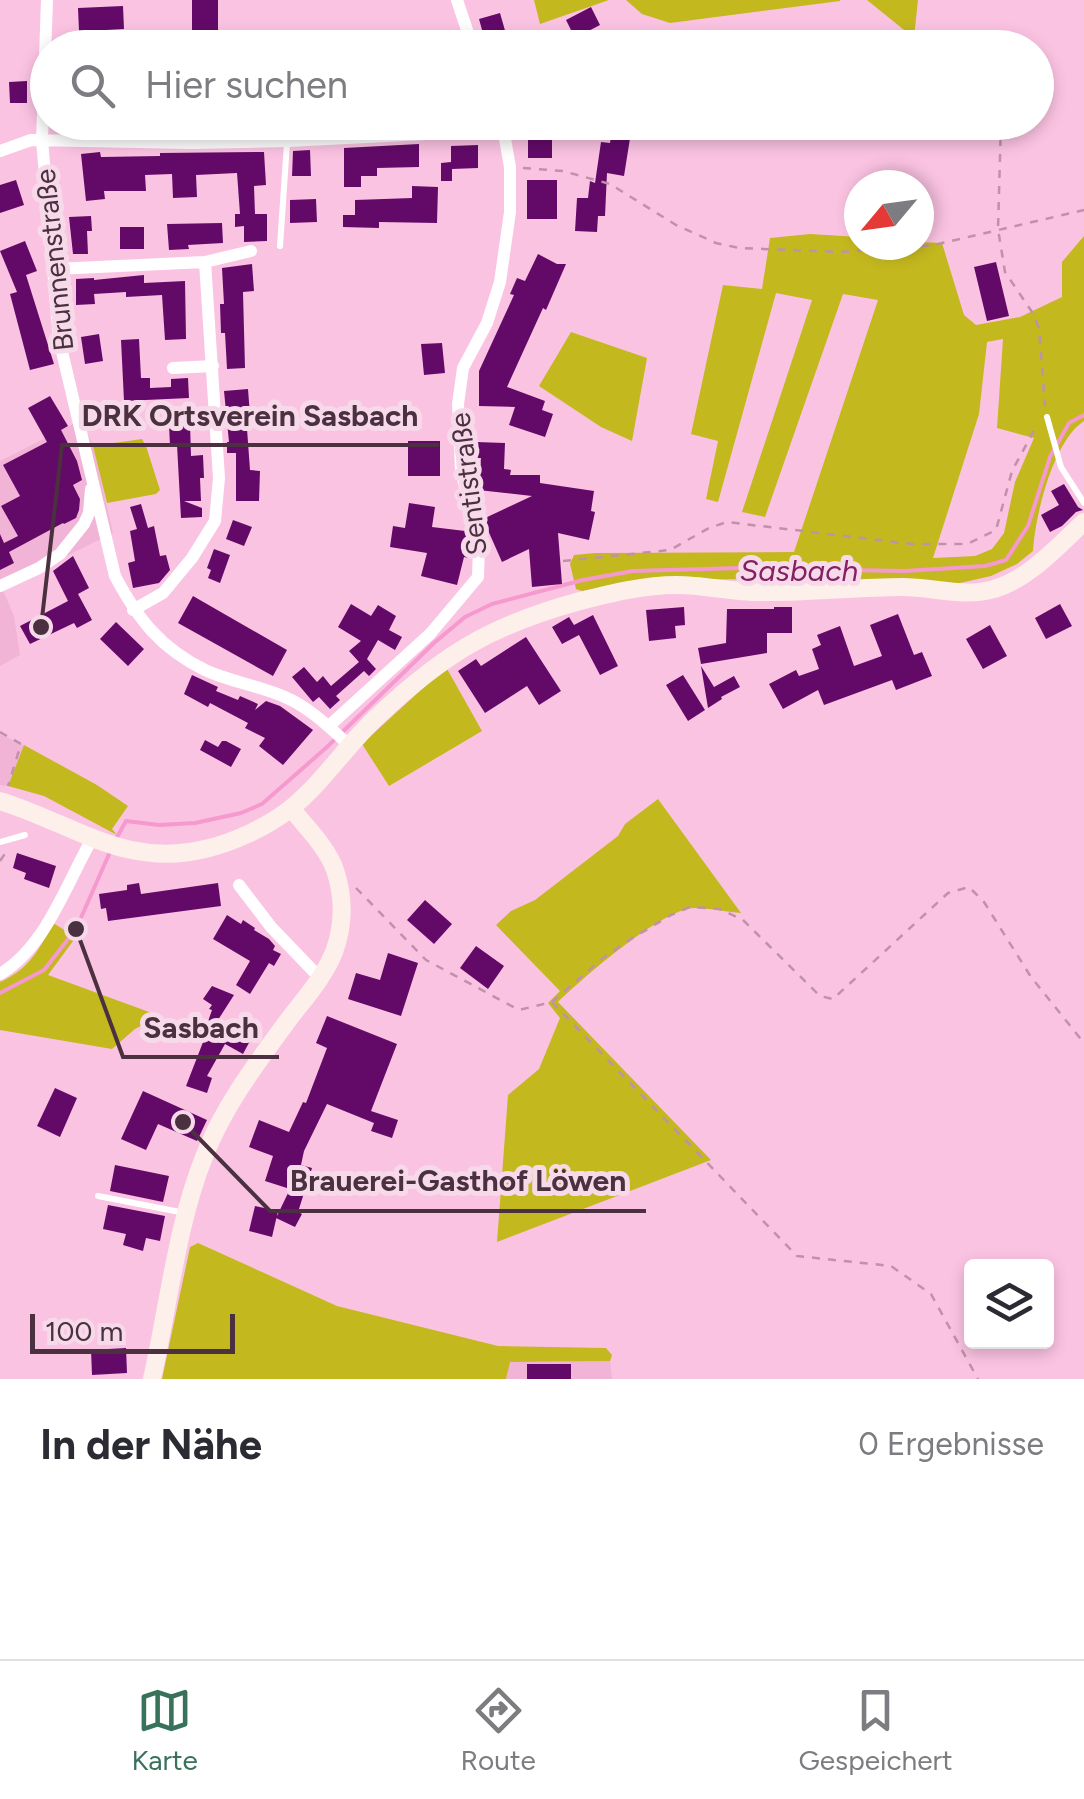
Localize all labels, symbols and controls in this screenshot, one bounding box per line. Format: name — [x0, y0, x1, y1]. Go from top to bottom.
search box — [30, 30, 1054, 140]
icon: search — [65, 58, 120, 113]
text: Hier suchen — [145, 62, 348, 108]
street label: Brunnenstraße — [28, 167, 80, 353]
north arrow — [844, 170, 934, 260]
callout: DRK Ortsverein Sasbach — [62, 385, 439, 445]
text: DRK Ortsverein Sasbach — [82, 397, 418, 434]
street label: Sentistraße — [442, 411, 494, 557]
water label: Sasbach — [740, 552, 858, 589]
callout: Sasbach — [123, 997, 279, 1057]
text: Sasbach — [143, 1009, 259, 1046]
callout: Brauerei-Gasthof Löwen — [270, 1151, 646, 1211]
text: Brauerei-Gasthof Löwen — [290, 1162, 626, 1199]
map controls — [964, 1259, 1054, 1349]
button: layers — [964, 1259, 1054, 1349]
scale bar — [30, 1309, 235, 1354]
text: 100 m — [45, 1314, 123, 1348]
text: In der Nähe — [40, 1419, 262, 1470]
text: 0 Ergebnisse — [858, 1425, 1044, 1463]
tab: Karte — [131, 1683, 198, 1777]
tab: Route — [461, 1683, 536, 1777]
tab: Gespeichert — [799, 1683, 953, 1777]

